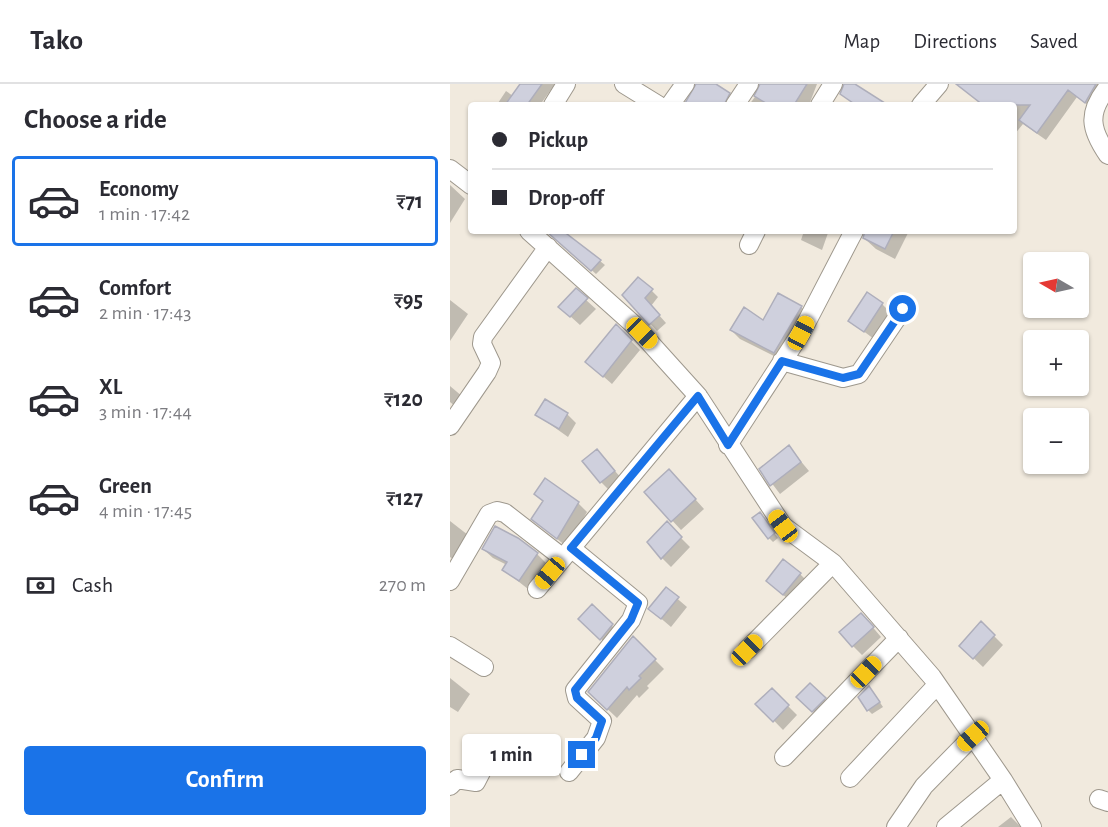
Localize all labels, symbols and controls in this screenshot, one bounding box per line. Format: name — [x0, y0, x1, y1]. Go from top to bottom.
text: Tako — [30, 27, 83, 55]
text: Map — [844, 31, 880, 52]
text: Directions — [913, 31, 997, 52]
text: Saved — [1030, 31, 1078, 52]
text: Choose a ride — [24, 106, 167, 133]
text: Pickup — [528, 129, 588, 151]
icon: car — [27, 174, 81, 228]
text: Economy — [99, 178, 179, 200]
text: Drop-off — [528, 187, 604, 209]
text: ₹71 — [396, 190, 423, 212]
text: 1 min · 17:42 — [99, 204, 190, 224]
north arrow — [1023, 252, 1089, 318]
map controls — [1023, 252, 1089, 474]
icon: car — [27, 273, 81, 327]
text: Comfort — [99, 277, 171, 299]
text: ₹95 — [394, 289, 423, 311]
route start — [889, 295, 916, 322]
text: 2 min · 17:43 — [99, 303, 191, 323]
car — [785, 313, 817, 353]
car — [623, 314, 661, 352]
button: + — [1023, 330, 1089, 396]
icon: car — [27, 372, 81, 426]
text: XL — [99, 376, 122, 398]
text: ₹120 — [384, 388, 423, 410]
text: 3 min · 17:44 — [99, 402, 192, 422]
button: − — [1023, 408, 1089, 474]
icon: car — [27, 471, 81, 525]
text: Green — [99, 475, 152, 497]
text: ₹127 — [386, 487, 423, 509]
text: 4 min · 17:45 — [99, 501, 192, 521]
car — [765, 506, 801, 546]
car — [532, 553, 568, 593]
icon: cash — [24, 569, 57, 602]
text: Cash — [72, 574, 113, 596]
text: 270 m — [379, 575, 426, 595]
car — [728, 631, 766, 669]
car — [847, 653, 885, 691]
car — [954, 717, 992, 755]
callout: 1 min — [462, 734, 561, 776]
route end — [568, 741, 595, 768]
text: 1 min — [490, 745, 533, 765]
button: Confirm — [24, 746, 426, 815]

